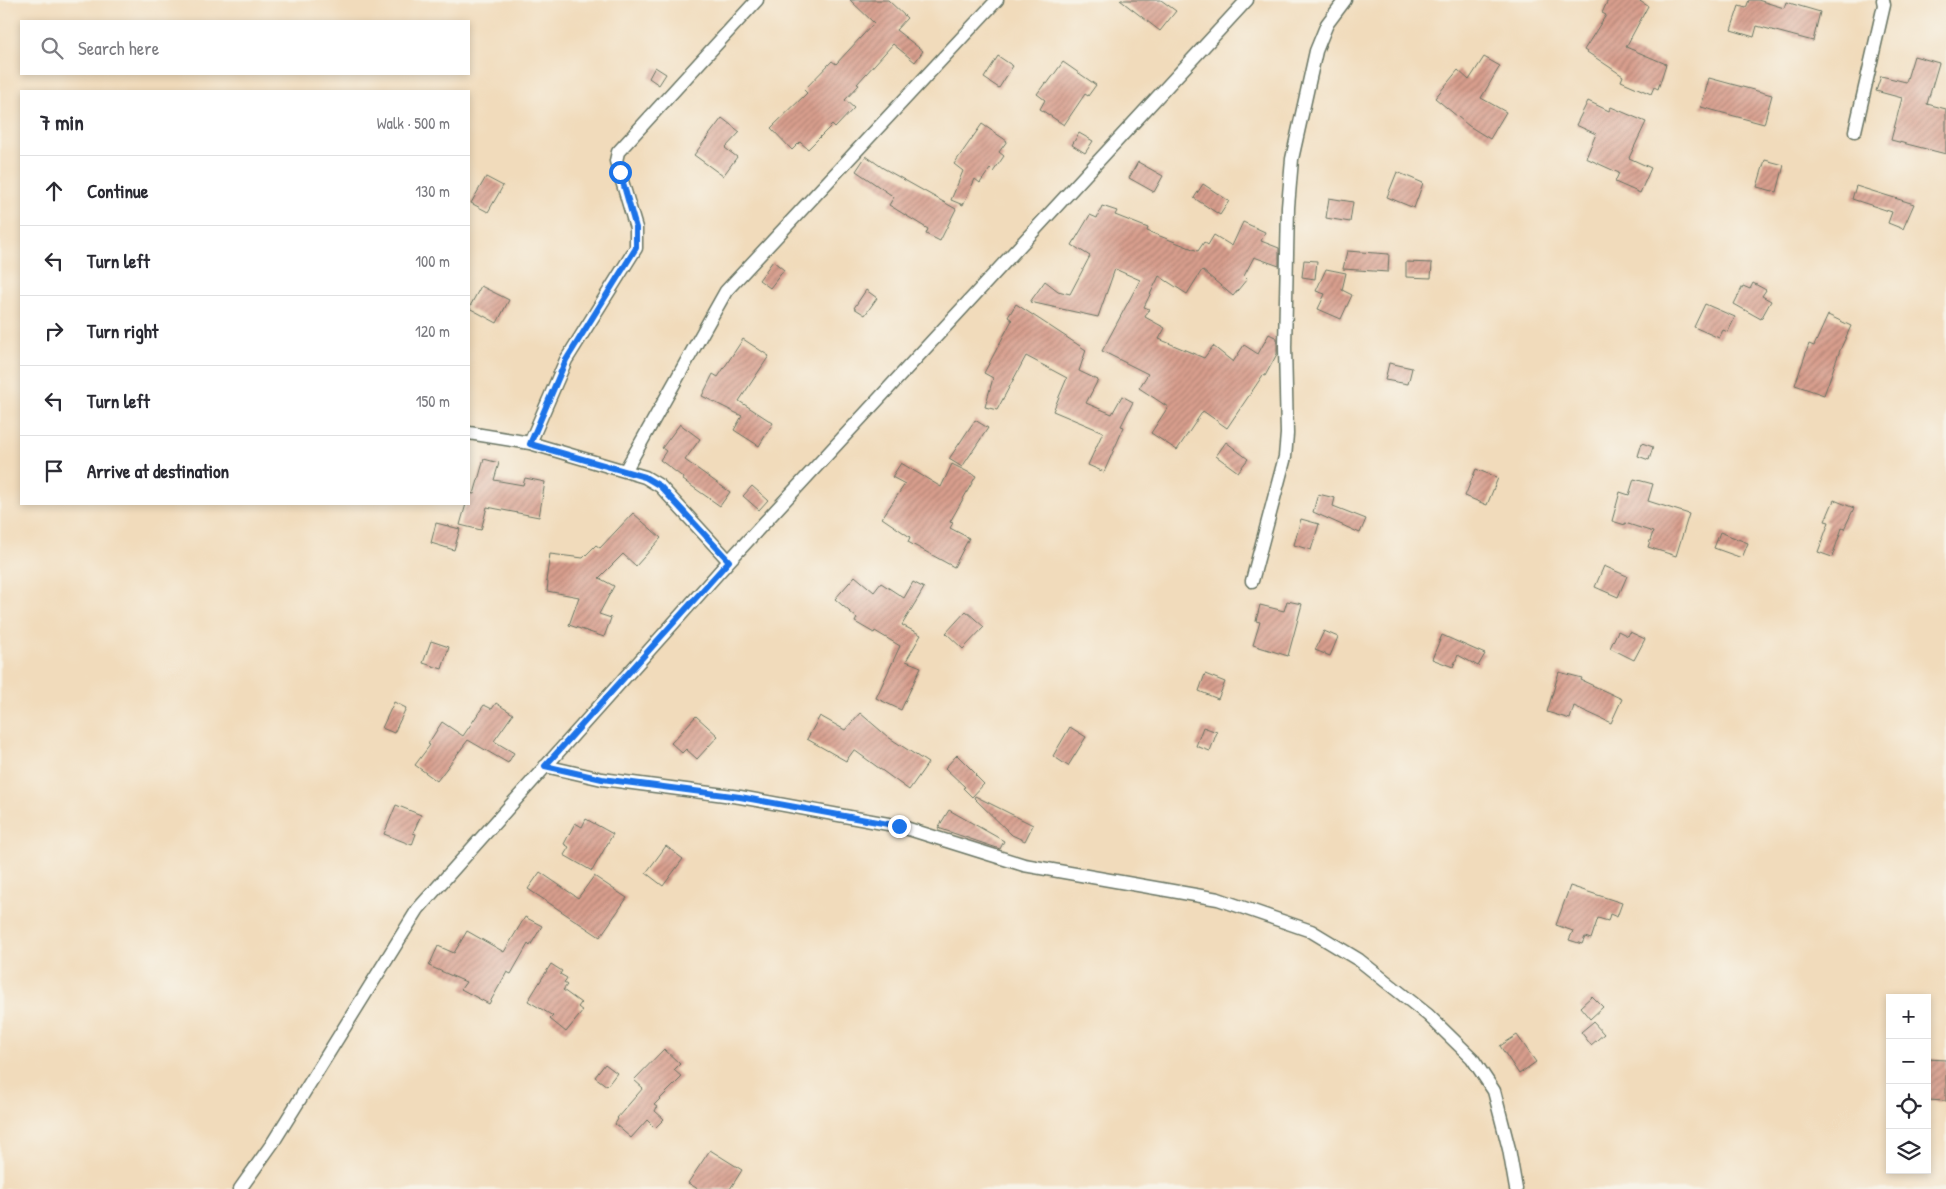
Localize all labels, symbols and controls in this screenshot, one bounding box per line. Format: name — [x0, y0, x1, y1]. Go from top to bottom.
search box — [20, 20, 470, 75]
icon: search — [38, 34, 66, 62]
text: Search here — [78, 35, 159, 61]
text: 7 min — [40, 108, 84, 137]
text: Walk · 500 m — [377, 112, 450, 134]
route start — [609, 161, 632, 184]
icon: ahead — [40, 177, 68, 205]
text: Continue — [87, 178, 148, 204]
text: 130 m — [415, 180, 450, 202]
icon: left — [40, 247, 68, 275]
text: Turn left — [87, 248, 150, 274]
text: 100 m — [415, 250, 450, 272]
icon: right — [40, 317, 68, 345]
text: Turn right — [87, 318, 158, 344]
text: 120 m — [415, 320, 450, 342]
icon: left — [40, 387, 68, 415]
text: Turn left — [87, 388, 150, 414]
text: 150 m — [416, 390, 450, 412]
icon: arrive — [40, 457, 68, 485]
text: Arrive at destination — [87, 458, 229, 484]
route end — [888, 815, 911, 838]
map controls — [1886, 994, 1931, 1174]
button: + — [1886, 994, 1931, 1039]
button: − — [1886, 1039, 1931, 1084]
button: locate — [1886, 1084, 1931, 1129]
button: layers — [1886, 1129, 1931, 1174]

